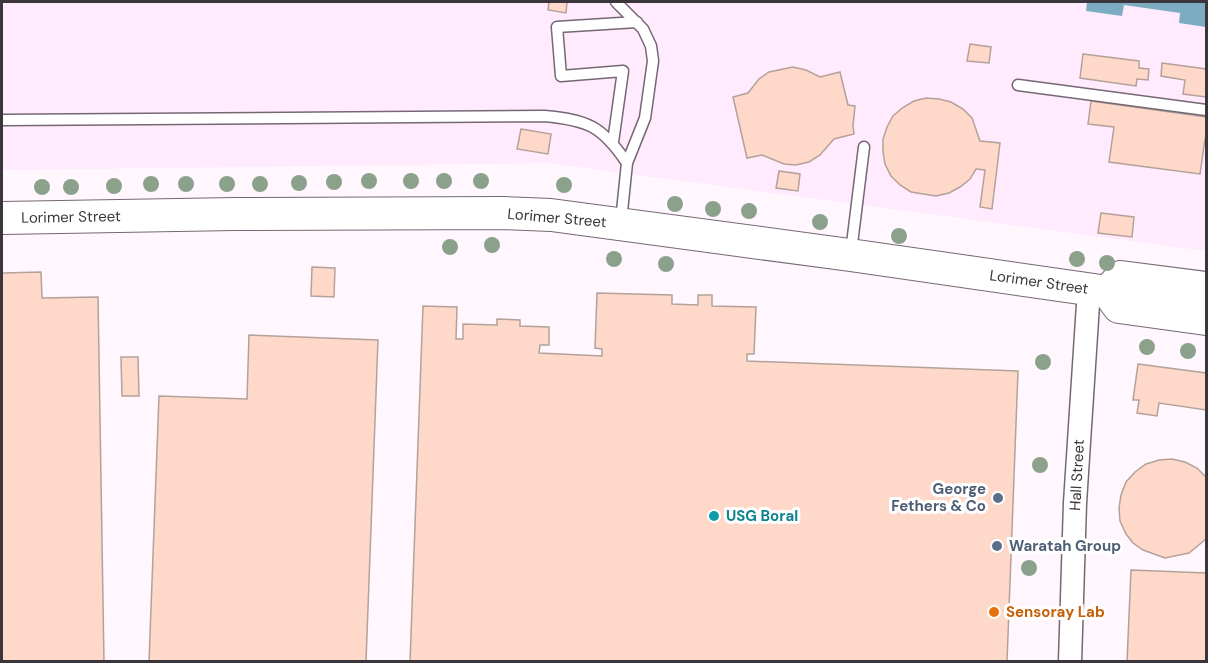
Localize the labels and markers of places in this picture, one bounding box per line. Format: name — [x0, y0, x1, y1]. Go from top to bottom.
place label: George Fethers & Co — [891, 479, 986, 516]
marker: George Fethers & Co — [991, 491, 1005, 505]
place label: USG Boral — [726, 506, 798, 526]
marker: USG Boral — [707, 509, 721, 523]
place label: Waratah Group — [1009, 536, 1121, 556]
marker: Waratah Group — [990, 539, 1004, 553]
place label: Sensoray Lab — [1006, 602, 1105, 622]
marker: Sensoray Lab — [987, 605, 1001, 619]

